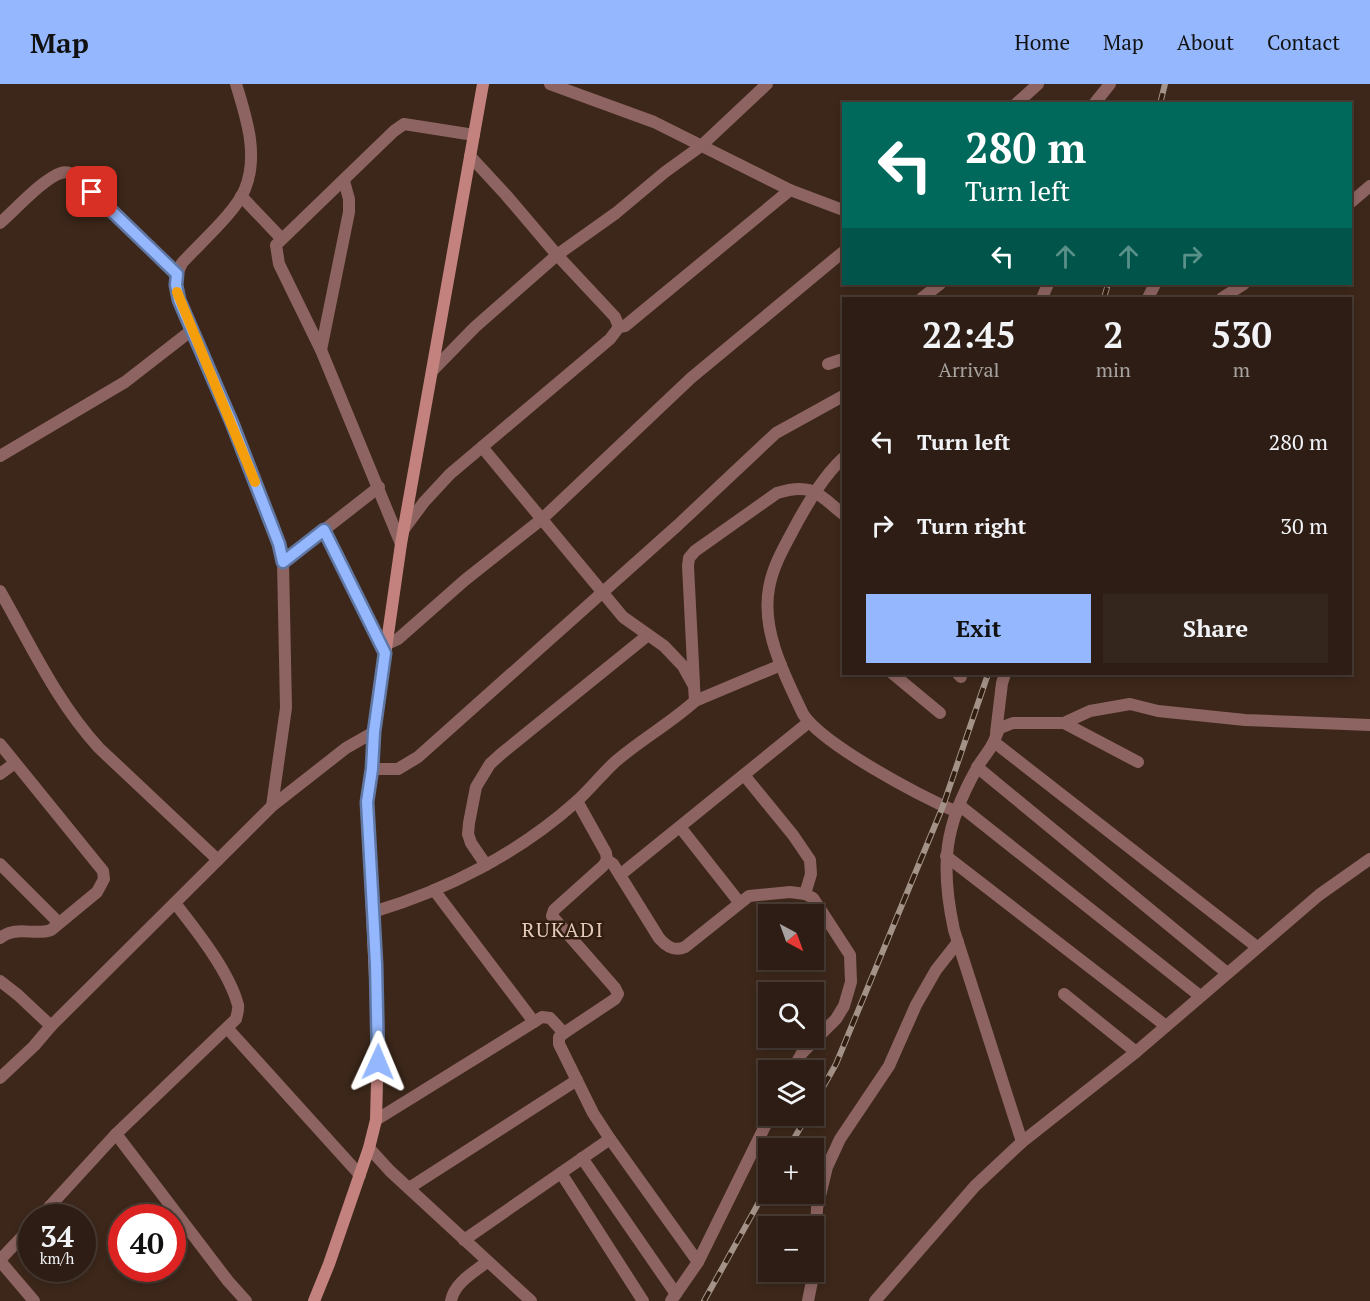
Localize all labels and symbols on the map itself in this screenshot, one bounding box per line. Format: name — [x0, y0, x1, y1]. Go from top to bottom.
pin — [66, 166, 117, 217]
north arrow — [758, 904, 824, 970]
district label: RUKADI — [522, 916, 604, 943]
position arrow — [346, 1030, 410, 1094]
speed limit sign: 40 — [108, 1204, 186, 1282]

